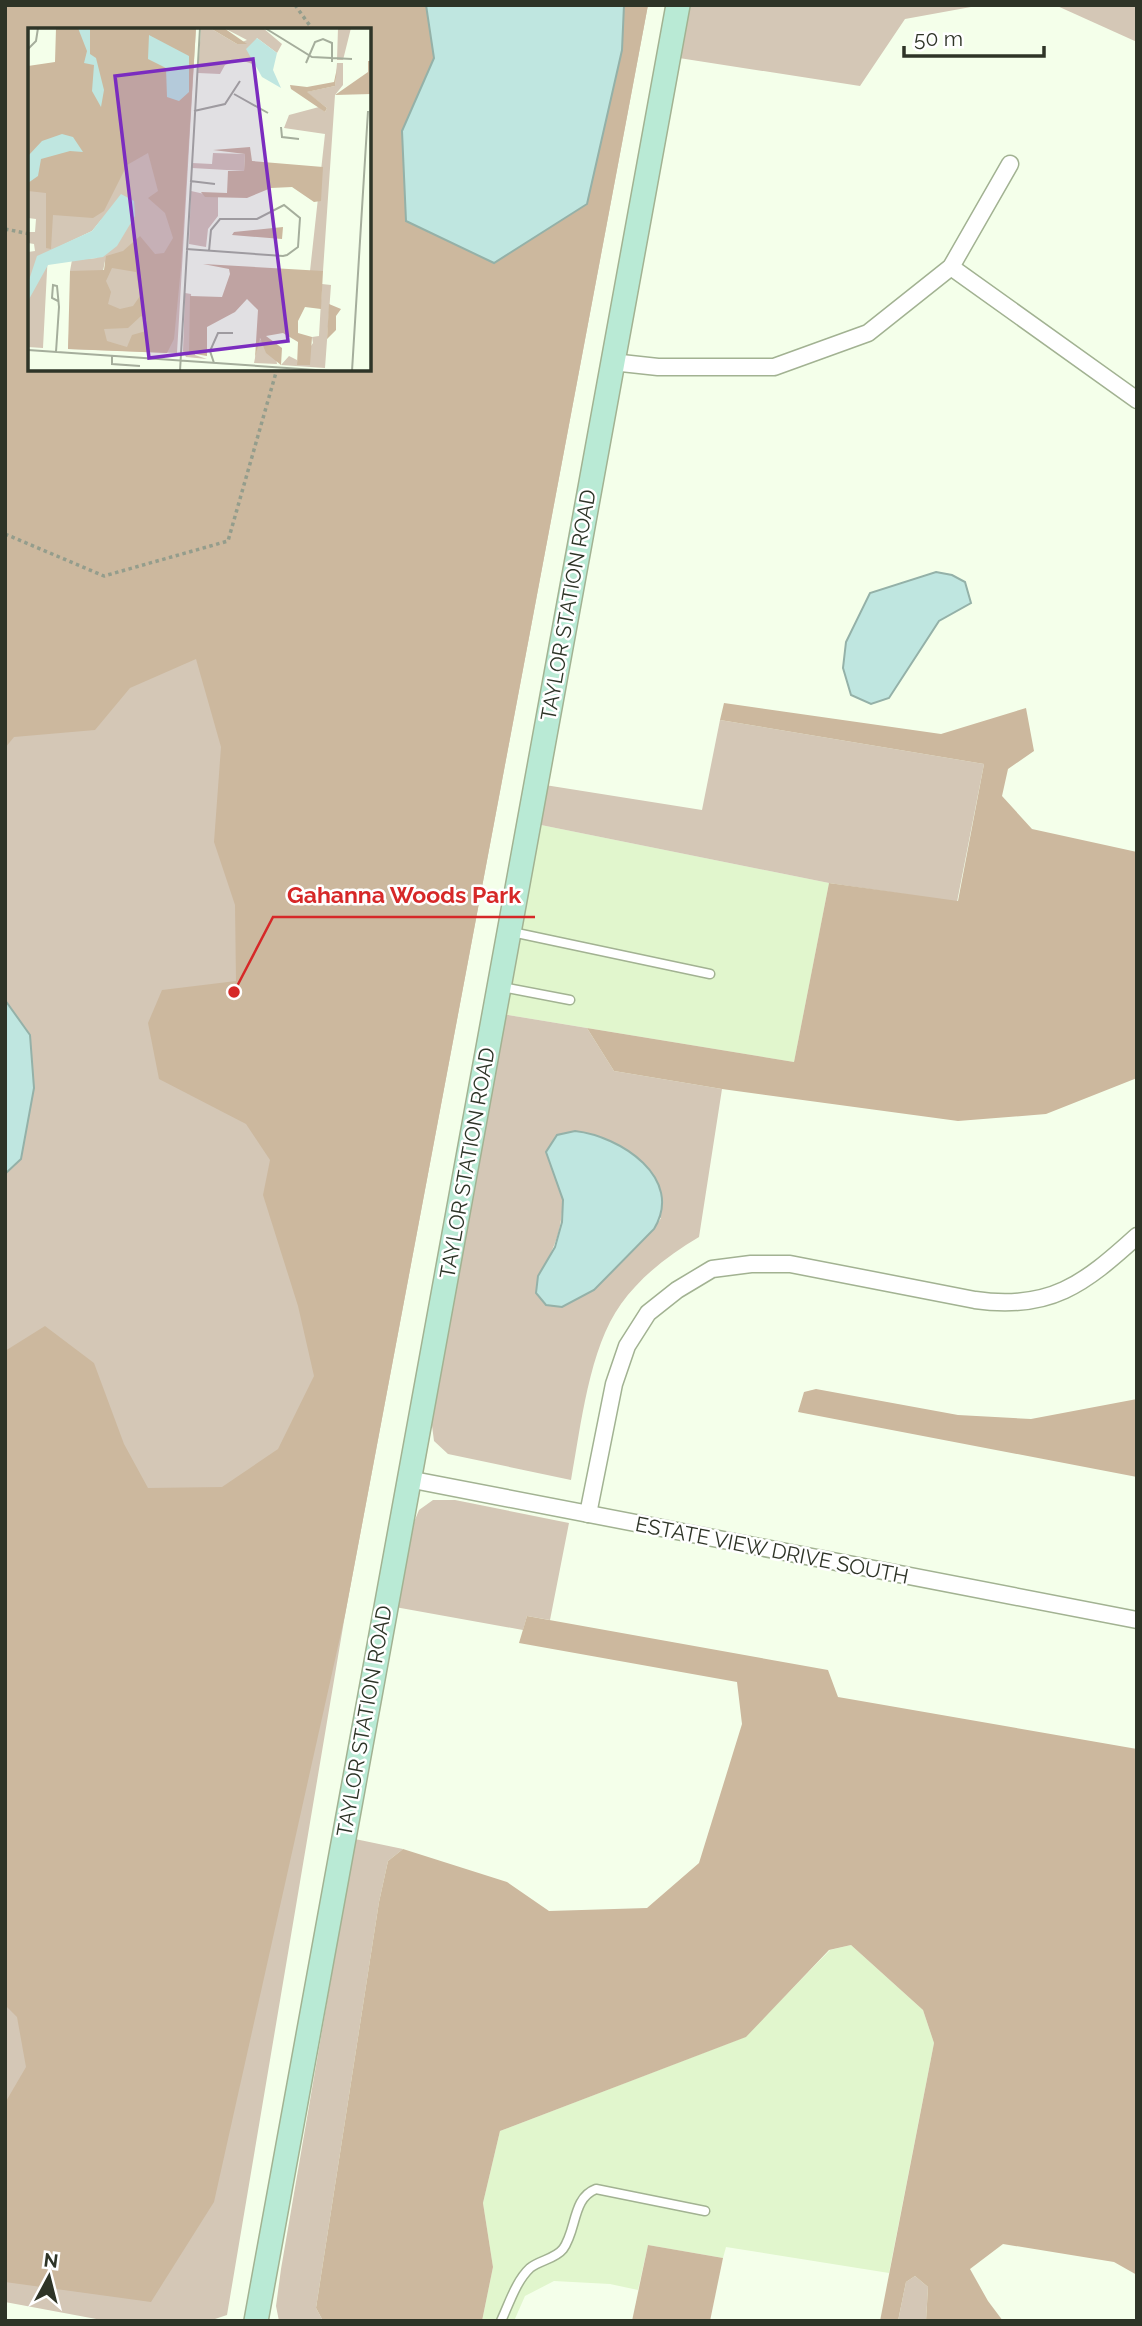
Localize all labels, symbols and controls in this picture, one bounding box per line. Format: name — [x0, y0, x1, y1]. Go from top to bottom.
scale bar — [904, 14, 1044, 58]
text: 50 m — [914, 26, 963, 51]
inset map — [28, 28, 371, 371]
street label: TAYLOR STATION ROAD — [535, 487, 601, 723]
callout: Gahanna Woods Park — [273, 873, 535, 917]
text: Gahanna Woods Park — [287, 881, 521, 908]
street label: TAYLOR STATION ROAD — [434, 1045, 500, 1281]
street label: ESTATE VIEW DRIVE SOUTH — [633, 1511, 911, 1589]
street label: TAYLOR STATION ROAD — [331, 1603, 397, 1839]
north arrow — [14, 2242, 84, 2312]
text: N — [43, 2248, 60, 2272]

